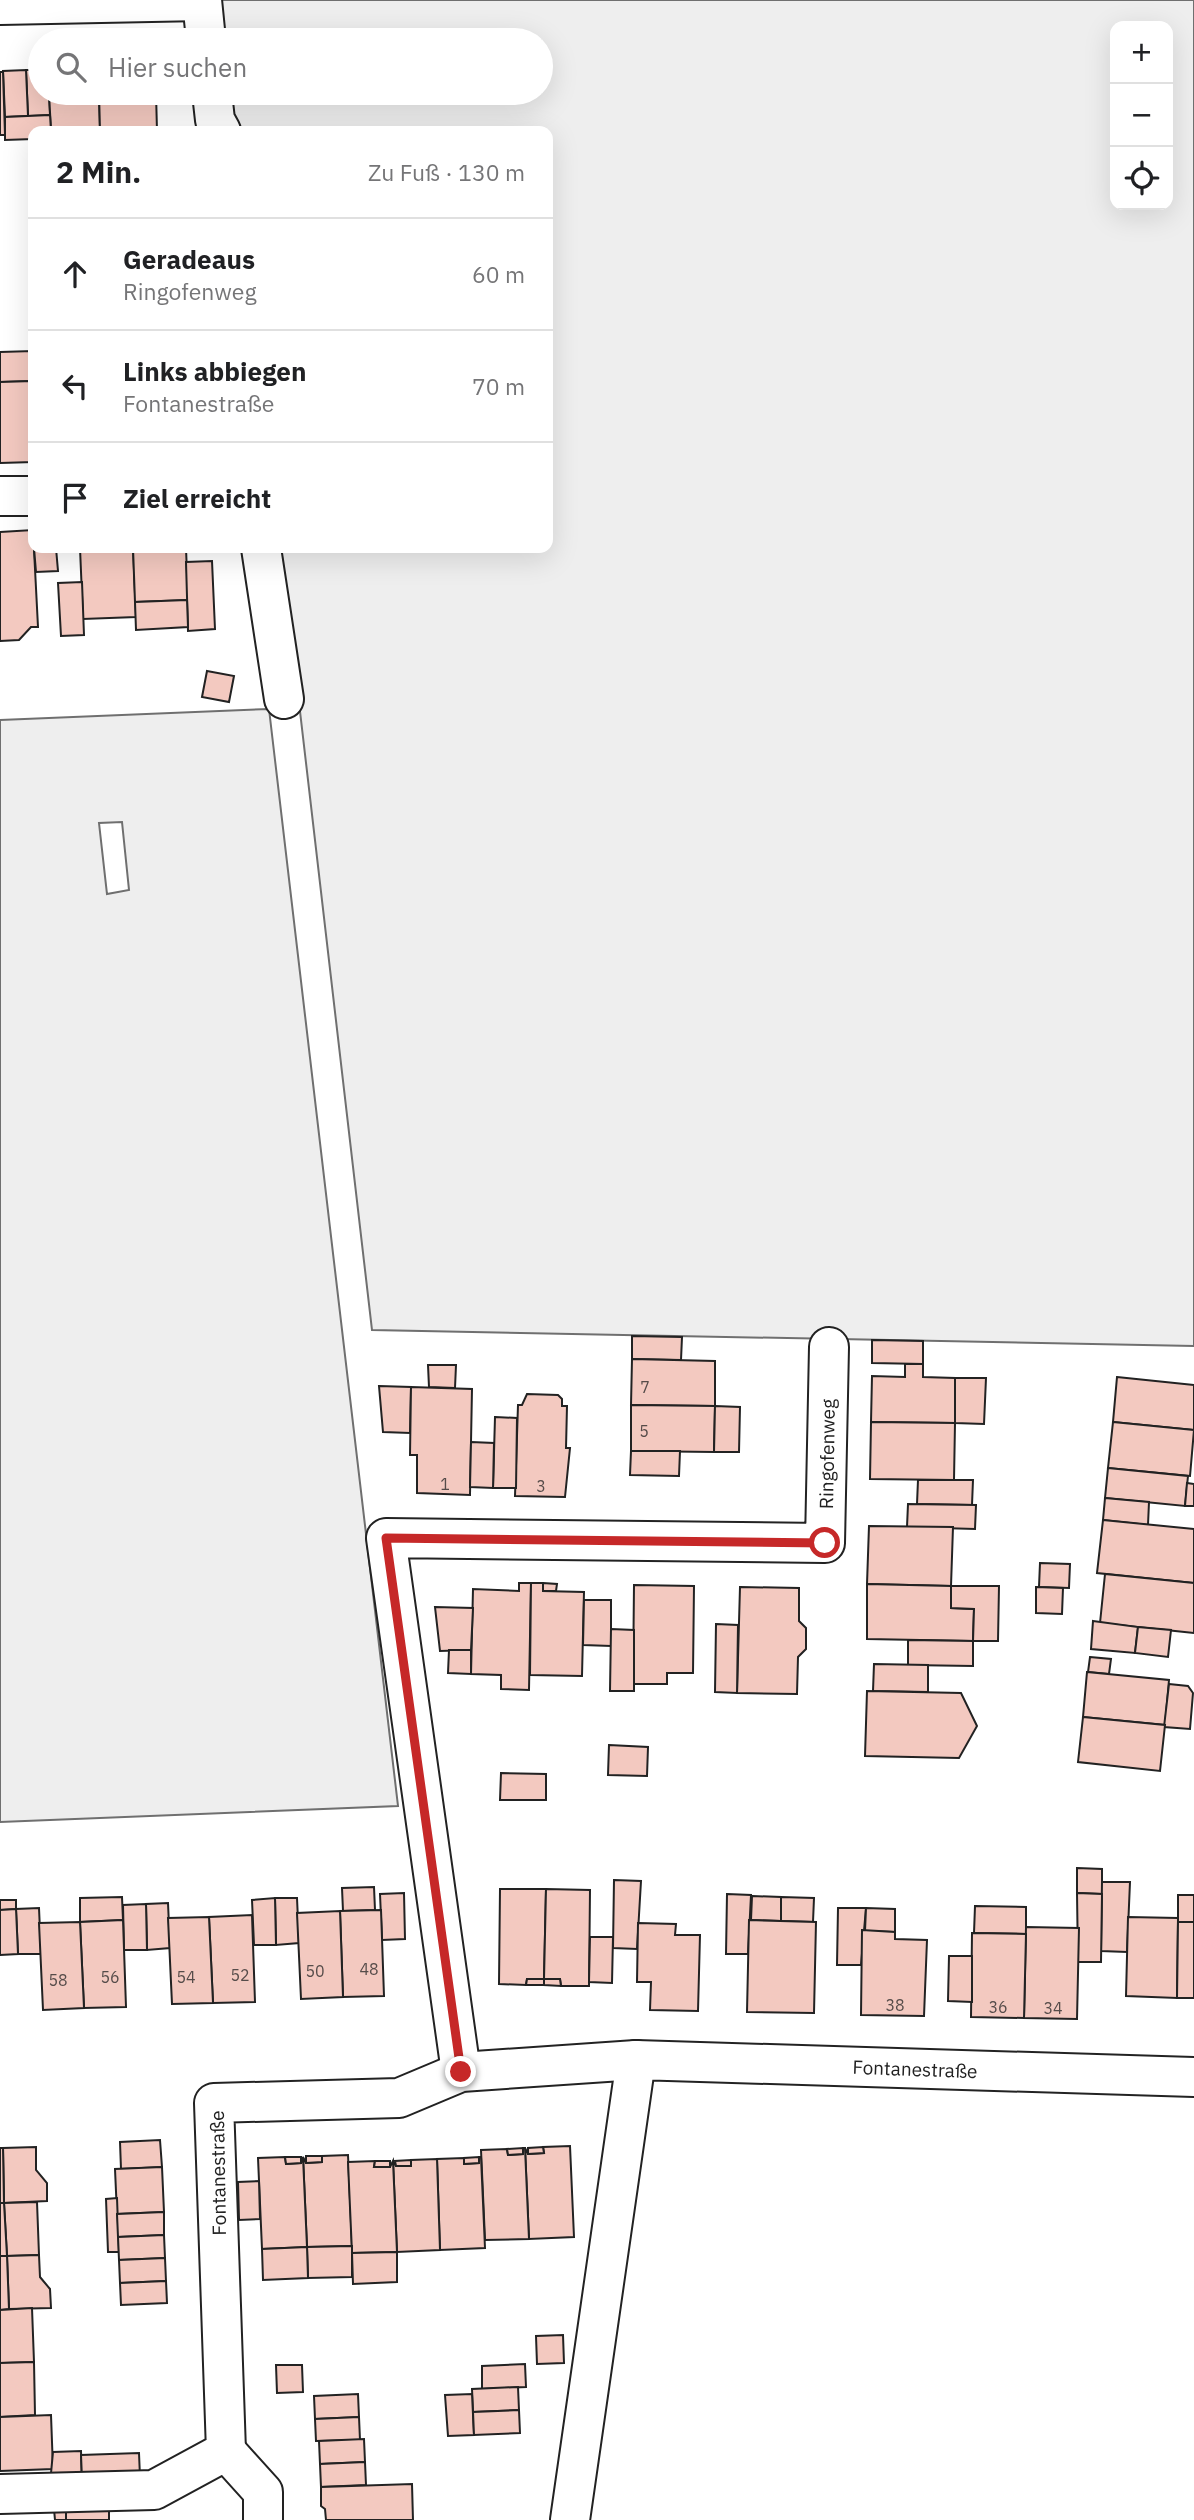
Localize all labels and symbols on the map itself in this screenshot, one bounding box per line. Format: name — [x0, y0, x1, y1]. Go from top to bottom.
house number: 7 — [640, 1377, 650, 1397]
street label: Ringofenweg — [814, 1399, 840, 1509]
house number: 5 — [639, 1421, 649, 1441]
house number: 1 — [440, 1474, 450, 1494]
house number: 3 — [536, 1476, 546, 1496]
route start — [809, 1527, 840, 1558]
house number: 48 — [359, 1959, 379, 1979]
house number: 50 — [305, 1961, 325, 1981]
house number: 52 — [230, 1965, 250, 1985]
house number: 56 — [100, 1967, 120, 1987]
house number: 54 — [176, 1967, 196, 1987]
house number: 58 — [48, 1970, 68, 1990]
house number: 38 — [885, 1995, 905, 2015]
house number: 36 — [988, 1997, 1008, 2017]
house number: 34 — [1043, 1998, 1063, 2018]
street label: Fontanestraße — [852, 2055, 978, 2083]
route end — [445, 2056, 476, 2087]
street label: Fontanestraße — [205, 2110, 231, 2236]

